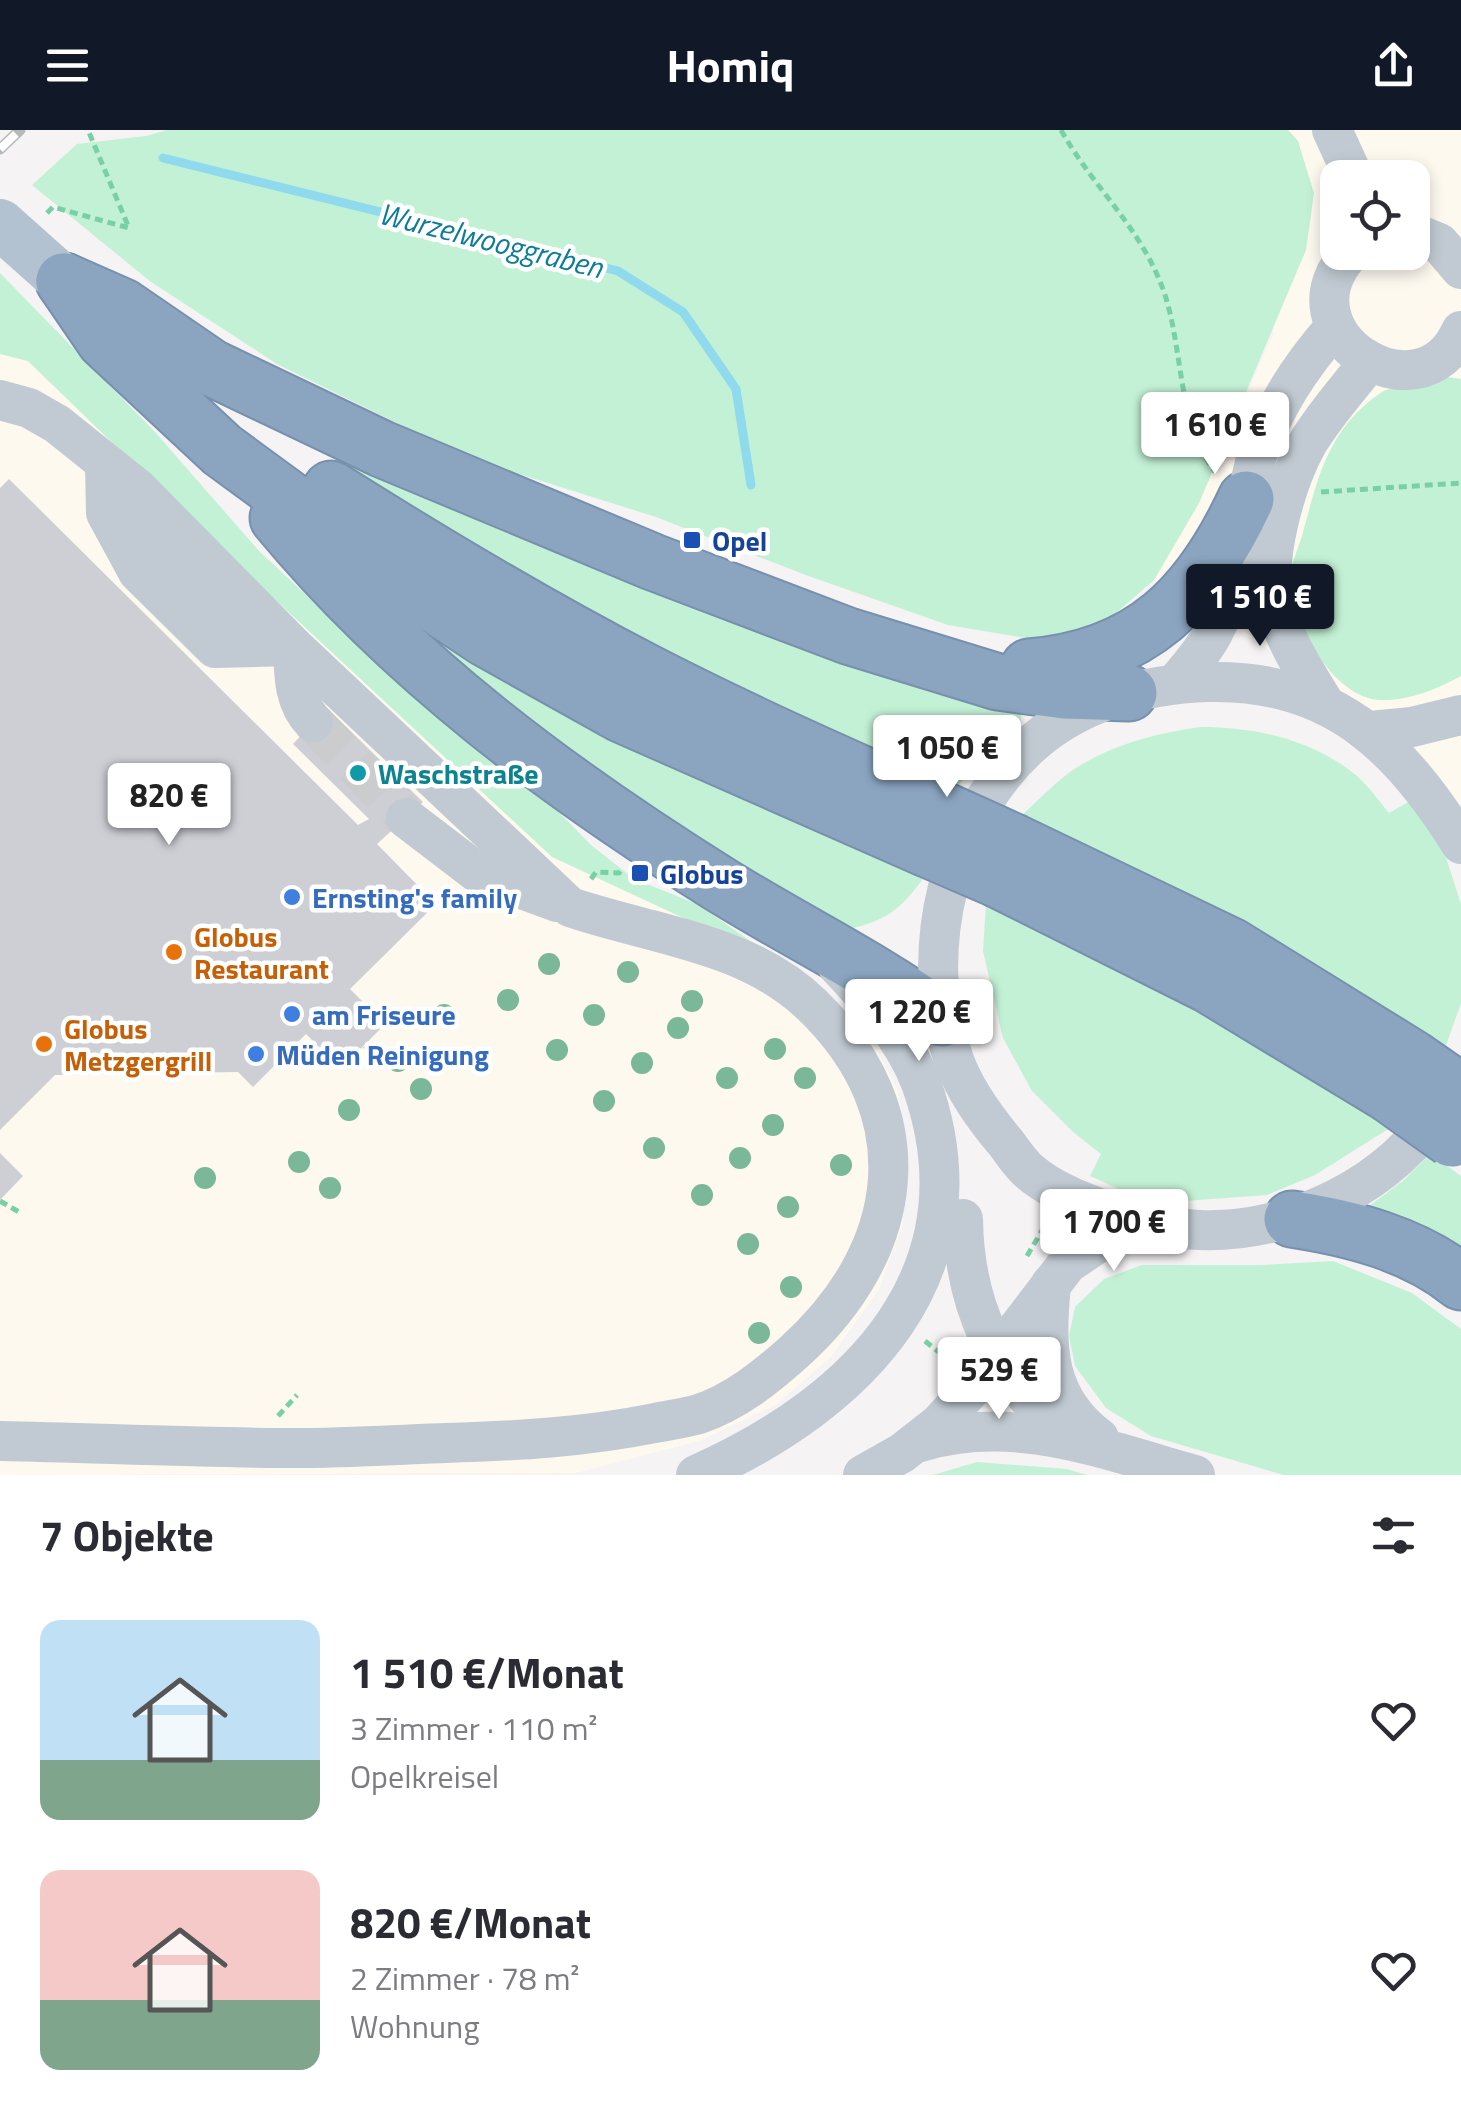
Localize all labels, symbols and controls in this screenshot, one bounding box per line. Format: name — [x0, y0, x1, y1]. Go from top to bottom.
text: Homiq — [667, 31, 794, 99]
icon: menu — [40, 38, 95, 93]
icon: share — [1366, 38, 1421, 93]
map controls — [1320, 160, 1430, 270]
button: locate — [1320, 160, 1430, 270]
water label: Wurzelwooggraben — [374, 190, 609, 290]
pin: 1 610 € — [1123, 392, 1307, 477]
text: 1 610 € — [1163, 400, 1267, 448]
place label: Opel — [712, 519, 767, 562]
marker: Opel — [681, 529, 703, 551]
pin: 1 510 € — [1168, 564, 1352, 649]
text: 1 510 € — [1208, 572, 1312, 620]
pin: 1 050 € — [855, 715, 1039, 800]
text: 1 050 € — [895, 723, 999, 771]
place label: Waschstraße — [378, 752, 539, 795]
marker: Waschstraße — [347, 762, 369, 784]
pin: 820 € — [99, 763, 239, 848]
text: 820 € — [130, 771, 208, 819]
place label: Globus — [660, 852, 744, 895]
marker: Globus — [629, 862, 651, 884]
place label: Ernsting's family — [312, 876, 517, 919]
marker: Ernsting's family — [281, 886, 303, 908]
place label: Globus Restaurant — [194, 915, 329, 990]
marker: Globus Restaurant — [163, 941, 185, 963]
pin: 1 220 € — [827, 979, 1011, 1064]
text: 1 220 € — [867, 987, 971, 1035]
place label: am Friseure — [312, 993, 456, 1036]
marker: am Friseure — [281, 1003, 303, 1025]
place label: Globus Metzgergrill — [64, 1007, 212, 1082]
marker: Globus Metzgergrill — [33, 1033, 55, 1055]
place label: Müden Reinigung — [276, 1033, 489, 1076]
marker: Müden Reinigung — [245, 1043, 267, 1065]
pin: 1 700 € — [1022, 1189, 1206, 1274]
text: 1 700 € — [1062, 1197, 1166, 1245]
pin: 529 € — [929, 1337, 1069, 1422]
text: 529 € — [960, 1345, 1038, 1393]
text: 7 Objekte — [40, 1503, 214, 1567]
icon: filters — [1366, 1508, 1421, 1563]
text: 1 510 €/Monat — [350, 1640, 624, 1704]
icon: home — [120, 1660, 240, 1780]
icon: heart — [1366, 1693, 1421, 1748]
text: 3 Zimmer · 110 m² — [350, 1704, 597, 1752]
text: Opelkreisel — [350, 1752, 499, 1800]
text: 820 €/Monat — [350, 1890, 591, 1954]
icon: home — [120, 1910, 240, 2030]
icon: heart — [1366, 1943, 1421, 1998]
text: 2 Zimmer · 78 m² — [350, 1954, 579, 2002]
text: Wohnung — [350, 2002, 480, 2050]

